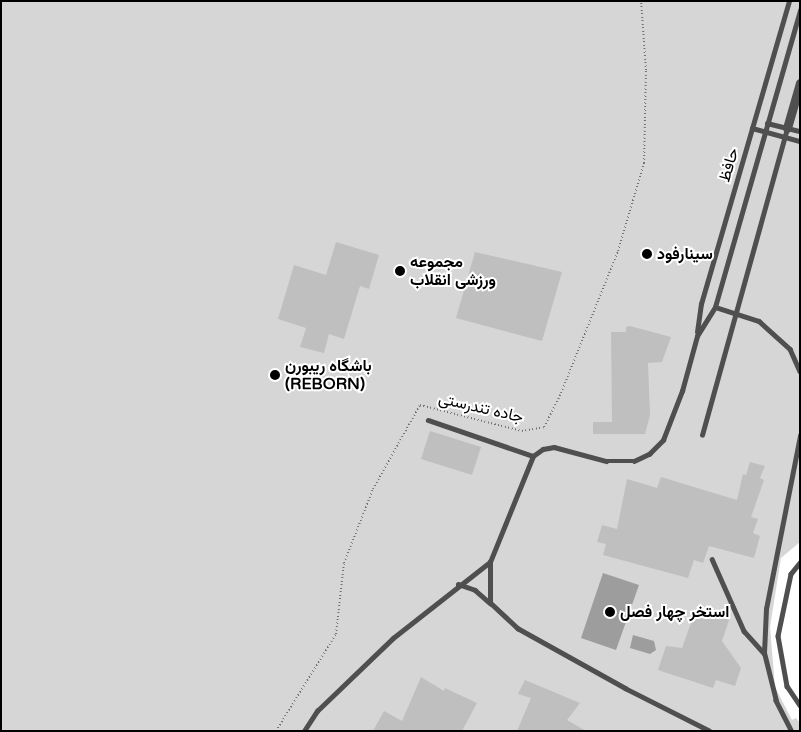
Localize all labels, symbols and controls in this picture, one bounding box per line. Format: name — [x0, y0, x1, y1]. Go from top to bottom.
street label: حافظ — [715, 146, 743, 184]
place label: سینارفود — [657, 244, 713, 264]
marker: سینارفود — [641, 248, 653, 260]
place label: مجموعه ورزشی انقلاب — [410, 252, 496, 290]
marker: مجموعه ورزشی انقلاب — [394, 265, 406, 277]
place label: باشگاه ریبورن (REBORN) — [285, 356, 372, 394]
marker: باشگاه ریبورن (REBORN) — [269, 369, 281, 381]
street label: جاده تندرستی — [437, 389, 525, 427]
place label: استخر چهار فصل — [620, 602, 729, 622]
marker: استخر چهار فصل — [604, 606, 616, 618]

